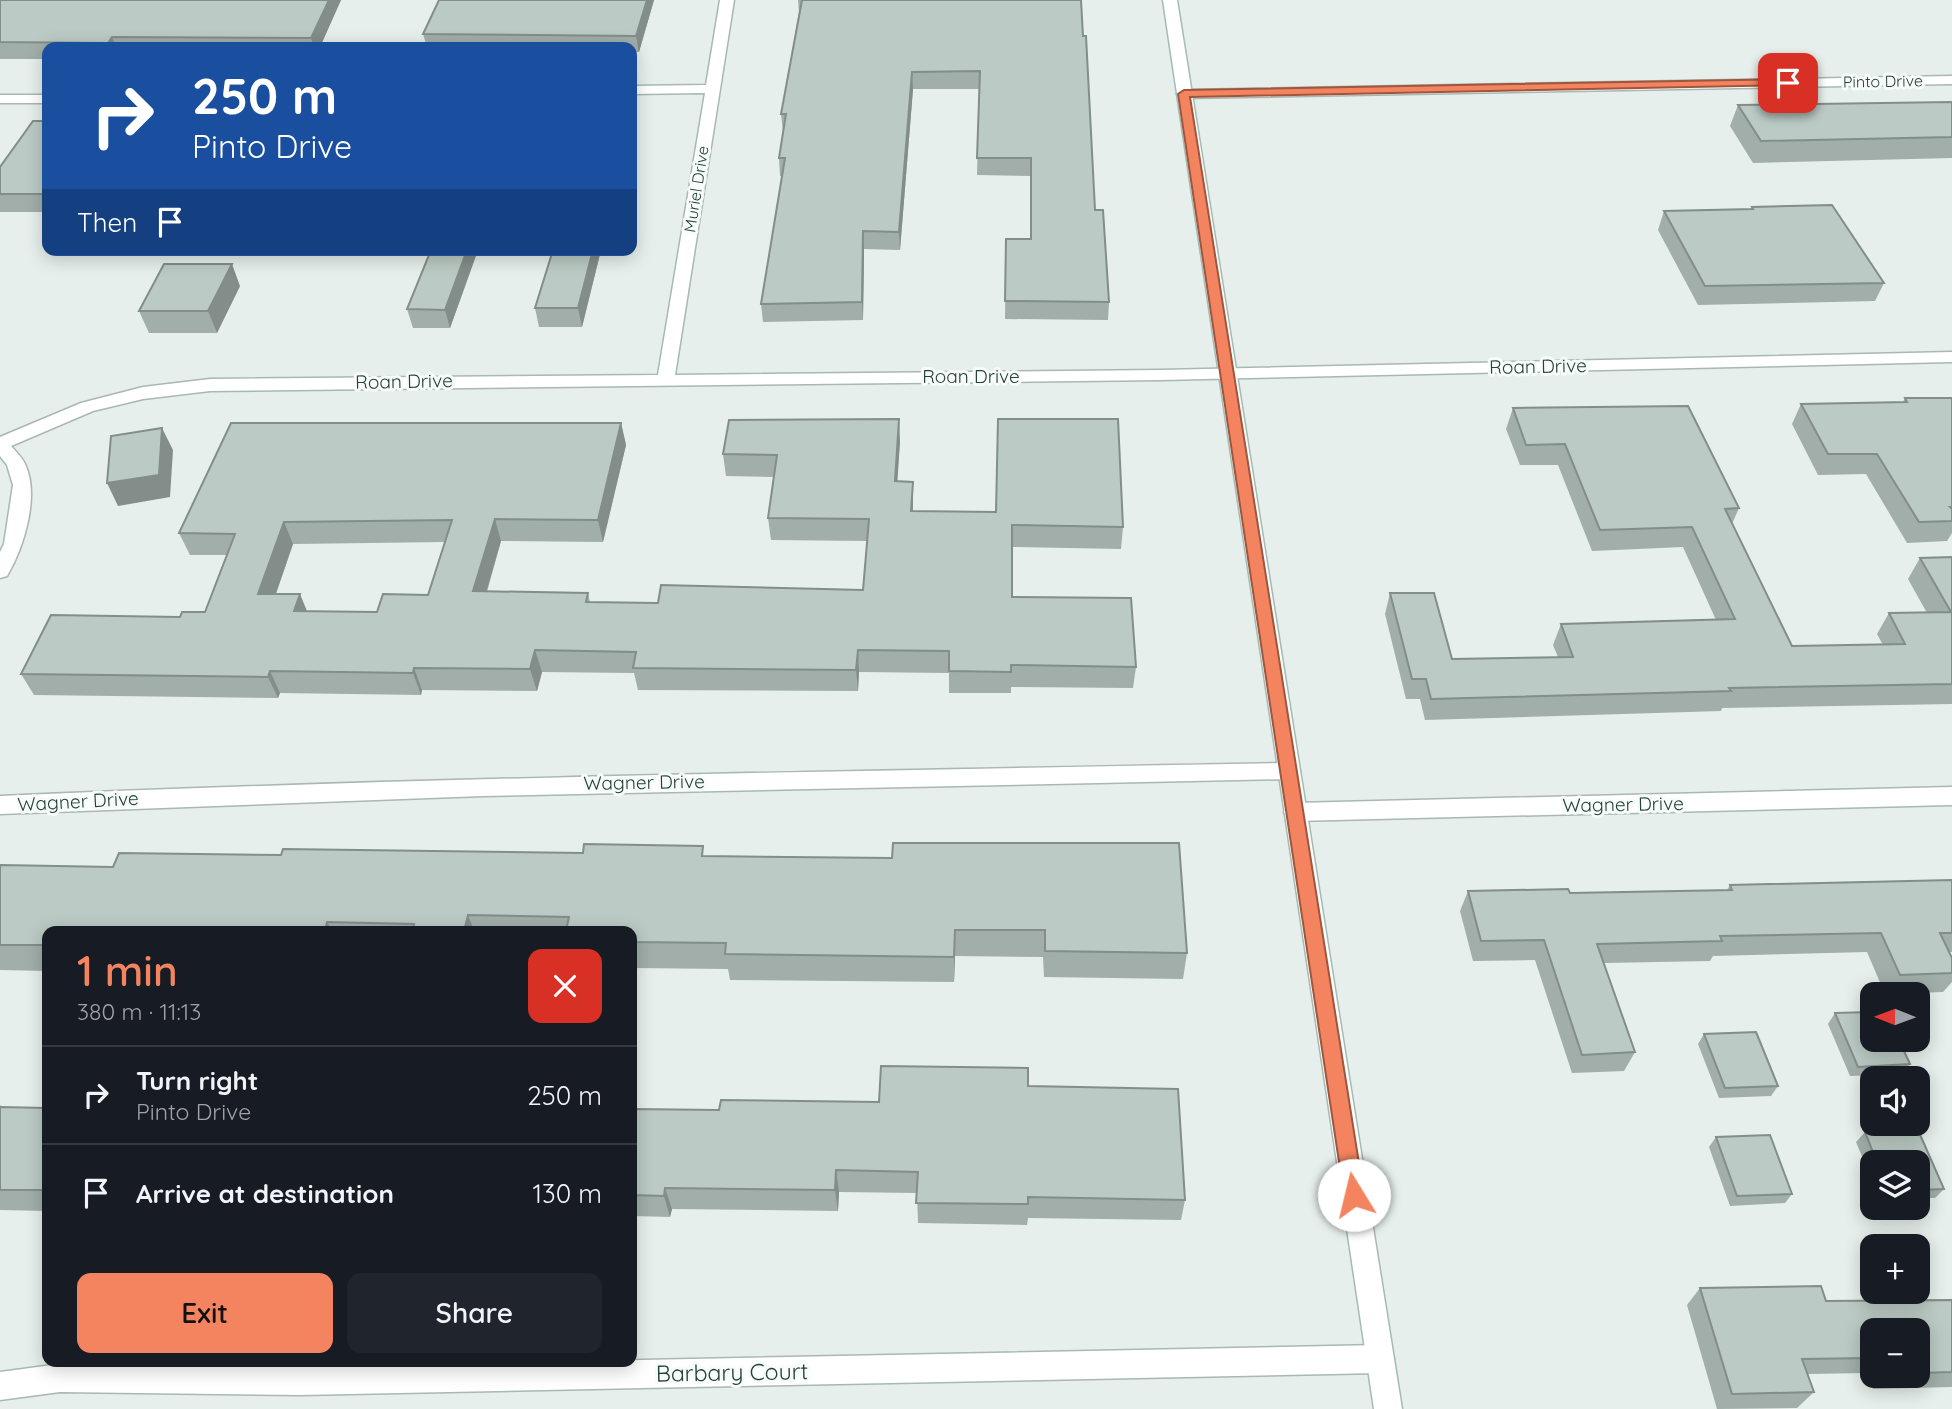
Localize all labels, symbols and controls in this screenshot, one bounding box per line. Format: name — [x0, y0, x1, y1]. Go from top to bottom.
pin — [1758, 53, 1818, 113]
icon: arrive — [1769, 64, 1807, 102]
text: 250 m — [192, 65, 337, 126]
icon: right — [77, 70, 168, 161]
street label: Pinto Drive — [1843, 70, 1923, 92]
text: Pinto Drive — [192, 126, 352, 166]
street label: Muriel Drive — [679, 144, 713, 234]
icon: arrive — [151, 203, 189, 241]
text: Then — [77, 206, 137, 239]
street label: Roan Drive — [1489, 353, 1587, 379]
street label: Roan Drive — [922, 364, 1020, 388]
street label: Roan Drive — [355, 368, 453, 394]
street label: Wagner Drive — [583, 769, 705, 795]
street label: Wagner Drive — [17, 786, 139, 816]
street label: Wagner Drive — [1562, 791, 1684, 817]
text: 1 min — [77, 944, 178, 997]
button: close — [528, 949, 602, 1023]
north arrow — [1860, 982, 1930, 1052]
map controls — [1860, 982, 1930, 1388]
text: 380 m · 11:13 — [77, 997, 201, 1026]
text: Turn right — [136, 1064, 258, 1097]
button: sound — [1860, 1066, 1930, 1136]
icon: right — [77, 1076, 115, 1114]
text: 250 m — [527, 1079, 602, 1112]
text: Pinto Drive — [136, 1097, 251, 1126]
button: layers — [1860, 1150, 1930, 1220]
position arrow — [1317, 1158, 1391, 1232]
icon: arrive — [77, 1174, 115, 1212]
text: Arrive at destination — [136, 1177, 394, 1210]
text: 130 m — [532, 1177, 602, 1210]
button: + — [1860, 1234, 1930, 1304]
button: Exit — [77, 1273, 333, 1353]
button: Share — [347, 1273, 602, 1353]
button: − — [1860, 1318, 1930, 1388]
street label: Barbary Court — [656, 1356, 809, 1388]

